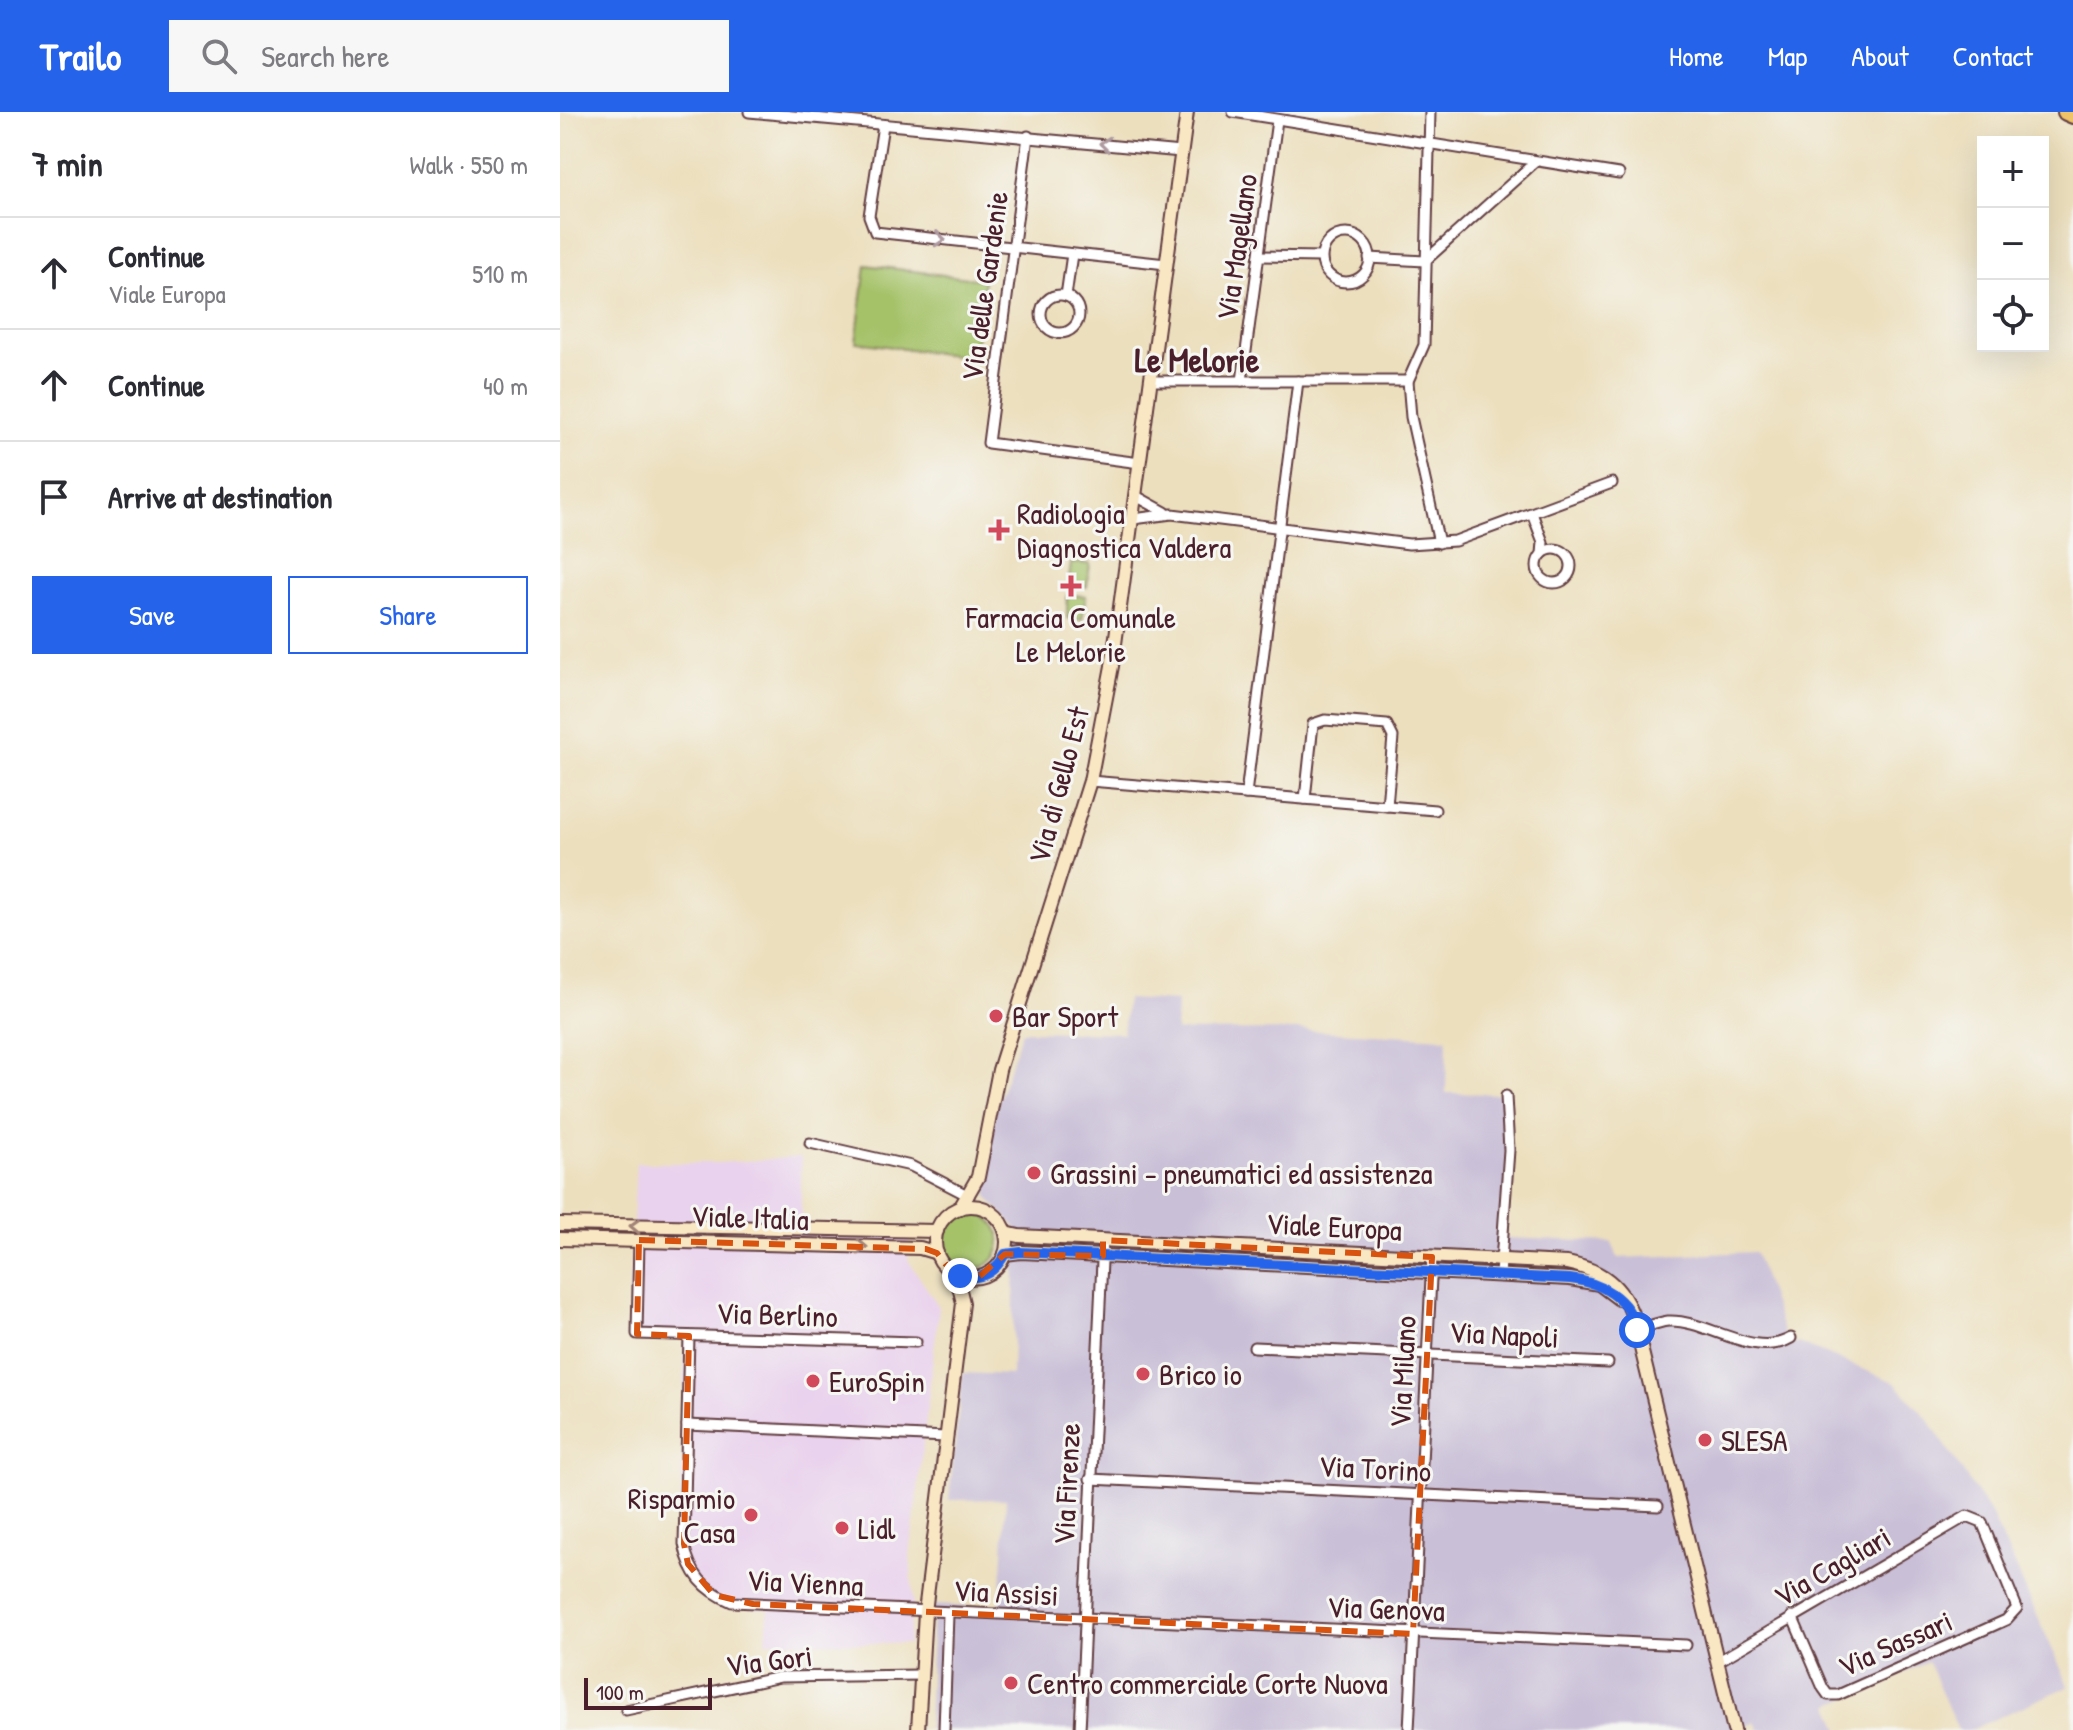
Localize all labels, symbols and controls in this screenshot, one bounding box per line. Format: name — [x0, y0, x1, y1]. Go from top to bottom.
search box — [169, 20, 729, 92]
text: Trailo — [40, 30, 121, 82]
icon: search — [197, 34, 241, 78]
text: Search here — [261, 36, 389, 76]
text: Home — [1669, 37, 1724, 75]
text: Map — [1768, 37, 1807, 75]
text: About — [1851, 37, 1909, 75]
text: Contact — [1953, 37, 2033, 75]
one-way arrow — [1098, 135, 1111, 152]
map controls — [1977, 136, 2049, 352]
button: + — [1977, 136, 2049, 208]
text: 7 min — [32, 141, 103, 187]
text: Walk · 550 m — [410, 147, 528, 182]
street label: Via Magellano — [1206, 171, 1266, 323]
street label: Via delle Gardenie — [951, 188, 1017, 383]
button: − — [1977, 208, 2049, 280]
one-way arrow — [934, 231, 947, 248]
text: Continue — [108, 236, 205, 276]
icon: ahead — [32, 251, 76, 295]
text: 510 m — [472, 256, 528, 291]
text: Viale Europa — [108, 276, 226, 311]
button: locate — [1977, 280, 2049, 352]
district label: Le Melorie — [1135, 337, 1260, 383]
icon: ahead — [32, 363, 76, 407]
text: Continue — [108, 365, 205, 405]
text: 40 m — [483, 368, 528, 403]
icon: arrive — [32, 475, 76, 519]
text: Arrive at destination — [108, 477, 333, 517]
place label: Radiologia Diagnostica Valdera — [1017, 493, 1231, 567]
marker: Radiologia Diagnostica Valdera — [988, 519, 1010, 541]
button: Save — [32, 576, 272, 654]
button: Share — [288, 576, 528, 654]
marker: Farmacia Comunale Le Melorie — [1062, 577, 1080, 595]
place label: Farmacia Comunale Le Melorie — [965, 597, 1176, 671]
street label: Via di Gello Est — [1018, 701, 1098, 868]
place label: Bar Sport — [1012, 996, 1119, 1036]
marker: Bar Sport — [987, 1007, 1005, 1025]
place label: Grassini - pneumatici ed assistenza — [1050, 1153, 1433, 1193]
marker: Grassini - pneumatici ed assistenza — [1025, 1164, 1043, 1182]
street label: Viale Italia — [690, 1195, 810, 1239]
street label: Viale Europa — [1265, 1202, 1403, 1250]
one-way arrow — [628, 1217, 641, 1234]
one-way arrow — [856, 1238, 869, 1255]
route end — [942, 1258, 978, 1294]
street label: Via Berlino — [716, 1292, 838, 1336]
street label: Via Napoli — [1448, 1311, 1560, 1357]
route start — [1619, 1312, 1655, 1348]
street label: Via Milano — [1379, 1315, 1425, 1429]
place label: Brico io — [1159, 1354, 1242, 1394]
place label: EuroSpin — [829, 1361, 925, 1401]
marker: Brico io — [1134, 1365, 1152, 1383]
marker: EuroSpin — [804, 1372, 822, 1390]
place label: SLESA — [1721, 1420, 1788, 1460]
street label: Via Firenze — [1043, 1422, 1089, 1546]
marker: SLESA — [1696, 1431, 1714, 1449]
street label: Via Torino — [1318, 1445, 1432, 1491]
place label: Risparmio Casa — [628, 1478, 735, 1552]
marker: Risparmio Casa — [742, 1506, 760, 1524]
place label: Lidl — [858, 1508, 896, 1548]
street label: Via Cagliari — [1766, 1517, 1898, 1615]
marker: Lidl — [833, 1519, 851, 1537]
street label: Via Vienna — [746, 1559, 865, 1605]
street label: Via Assisi — [953, 1569, 1059, 1615]
street label: Via Genova — [1326, 1586, 1446, 1630]
street label: Via Sassari — [1832, 1600, 1958, 1686]
street label: Via Gori — [723, 1635, 815, 1685]
place label: Centro commerciale Corte Nuova — [1027, 1663, 1388, 1703]
scale bar — [584, 1674, 712, 1710]
marker: Centro commerciale Corte Nuova — [1002, 1674, 1020, 1692]
text: 100 m — [596, 1677, 644, 1707]

